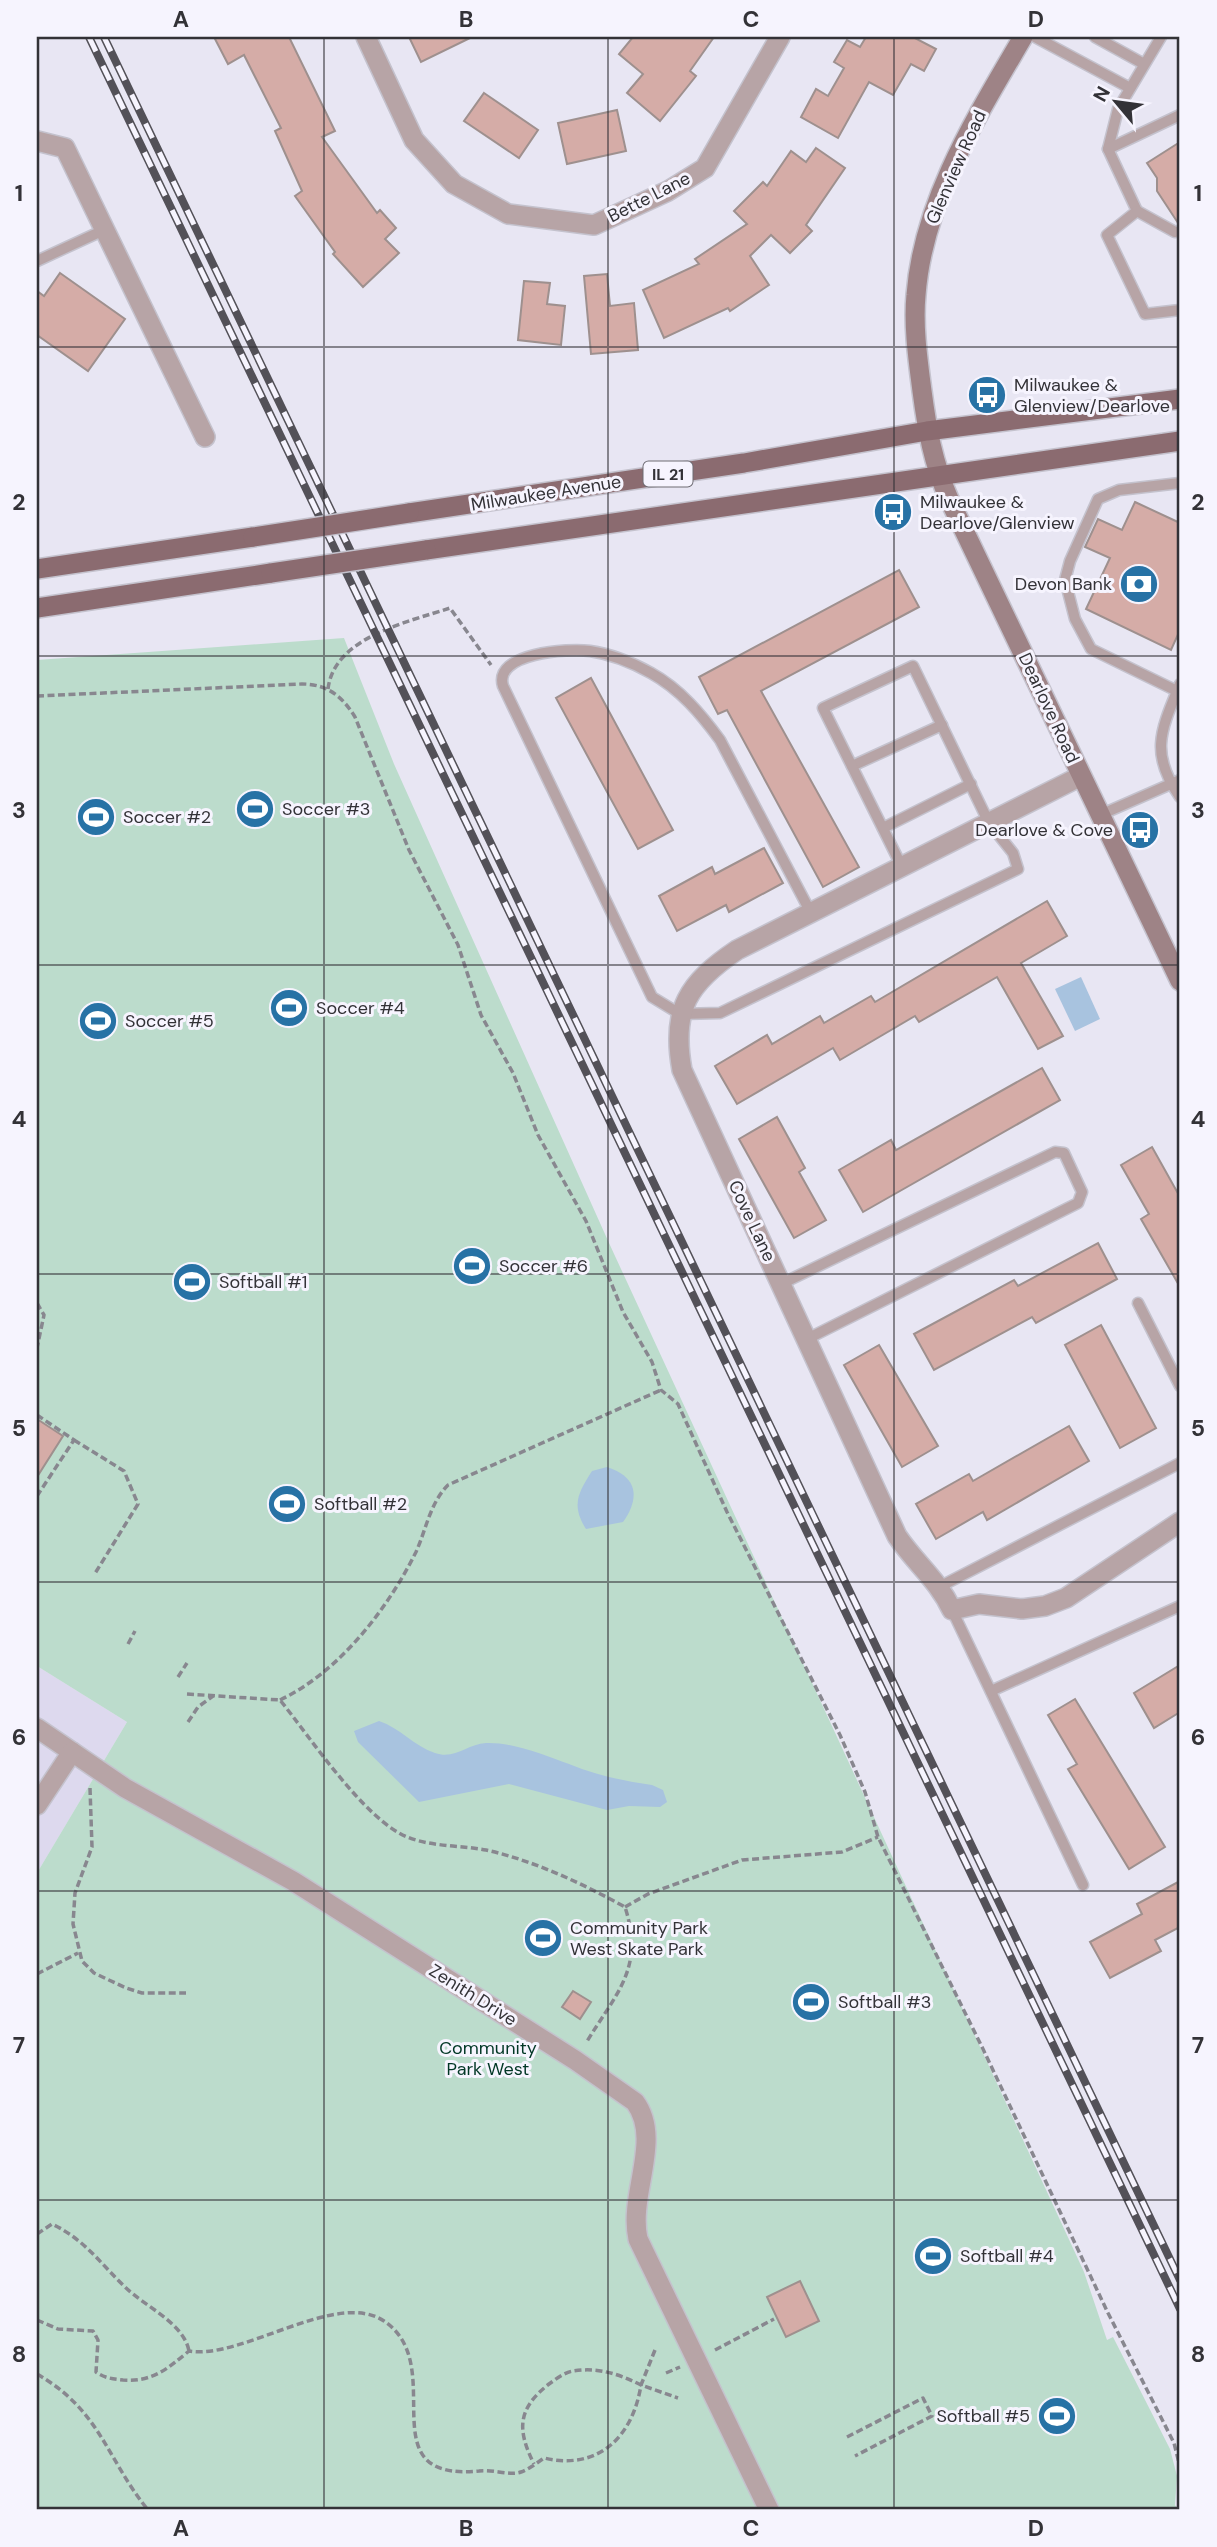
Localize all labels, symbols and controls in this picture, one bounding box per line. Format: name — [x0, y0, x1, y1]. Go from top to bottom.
text: A — [173, 4, 189, 34]
text: B — [459, 4, 473, 34]
text: C — [743, 4, 759, 34]
text: D — [1028, 4, 1044, 34]
north arrow — [1080, 66, 1150, 136]
text: N — [1087, 82, 1116, 106]
street label: Glenview Road — [920, 106, 992, 228]
street label: Bette Lane — [604, 166, 694, 228]
text: 1 — [15, 178, 23, 208]
text: 1 — [1194, 178, 1202, 208]
place label: Milwaukee & Glenview/Dearlove — [1014, 373, 1170, 418]
bus stop icon: Milwaukee & Glenview/Dearlove — [966, 374, 1008, 416]
road number: IL 21 — [644, 461, 692, 486]
street label: Milwaukee Avenue — [469, 469, 623, 517]
text: 2 — [12, 487, 26, 517]
text: 2 — [1191, 487, 1205, 517]
place label: Milwaukee & Dearlove/Glenview — [920, 490, 1075, 535]
bus stop icon: Milwaukee & Dearlove/Glenview — [872, 491, 914, 533]
bank icon: Devon Bank — [1118, 563, 1160, 605]
place label: Devon Bank — [1015, 572, 1112, 596]
street label: Dearlove Road — [1013, 649, 1085, 767]
sports icon: Soccer #3 — [234, 788, 276, 830]
text: 3 — [12, 795, 26, 825]
text: 3 — [1191, 795, 1205, 825]
sports icon: Soccer #2 — [75, 796, 117, 838]
place label: Soccer #3 — [282, 797, 371, 821]
place label: Soccer #2 — [123, 805, 211, 829]
bus stop icon: Dearlove & Cove — [1119, 809, 1161, 851]
place label: Dearlove & Cove — [975, 818, 1113, 842]
sports icon: Soccer #4 — [268, 987, 310, 1029]
place label: Soccer #4 — [316, 996, 405, 1020]
sports icon: Soccer #5 — [77, 1000, 119, 1042]
place label: Soccer #5 — [125, 1009, 214, 1033]
text: 4 — [12, 1104, 27, 1134]
text: 4 — [1191, 1104, 1206, 1134]
street label: Cove Lane — [723, 1176, 781, 1266]
sports icon: Soccer #6 — [451, 1245, 493, 1287]
place label: Soccer #6 — [499, 1254, 588, 1278]
sports icon: Softball #1 — [171, 1261, 213, 1303]
place label: Softball #1 — [219, 1270, 307, 1294]
text: 5 — [12, 1413, 26, 1443]
text: 5 — [1191, 1413, 1205, 1443]
sports icon: Softball #2 — [266, 1483, 308, 1525]
place label: Softball #2 — [314, 1492, 407, 1516]
text: 6 — [12, 1722, 26, 1752]
text: 6 — [1191, 1722, 1205, 1752]
place label: Community Park West Skate Park — [570, 1916, 708, 1961]
sports icon: Community Park West Skate Park — [522, 1917, 564, 1959]
street label: Zenith Drive — [424, 1958, 522, 2032]
sports icon: Softball #3 — [790, 1981, 832, 2023]
place label: Softball #3 — [838, 1990, 931, 2014]
text: 7 — [13, 2030, 25, 2060]
text: 7 — [1192, 2030, 1204, 2060]
park label: Community Park West — [439, 2036, 537, 2081]
sports icon: Softball #4 — [912, 2235, 954, 2277]
place label: Softball #4 — [960, 2244, 1054, 2268]
text: 8 — [12, 2339, 26, 2369]
text: 8 — [1191, 2339, 1205, 2369]
sports icon: Softball #5 — [1036, 2395, 1078, 2437]
place label: Softball #5 — [936, 2404, 1030, 2428]
text: A — [173, 2513, 189, 2543]
text: B — [459, 2513, 473, 2543]
text: C — [743, 2513, 759, 2543]
text: D — [1028, 2513, 1044, 2543]

